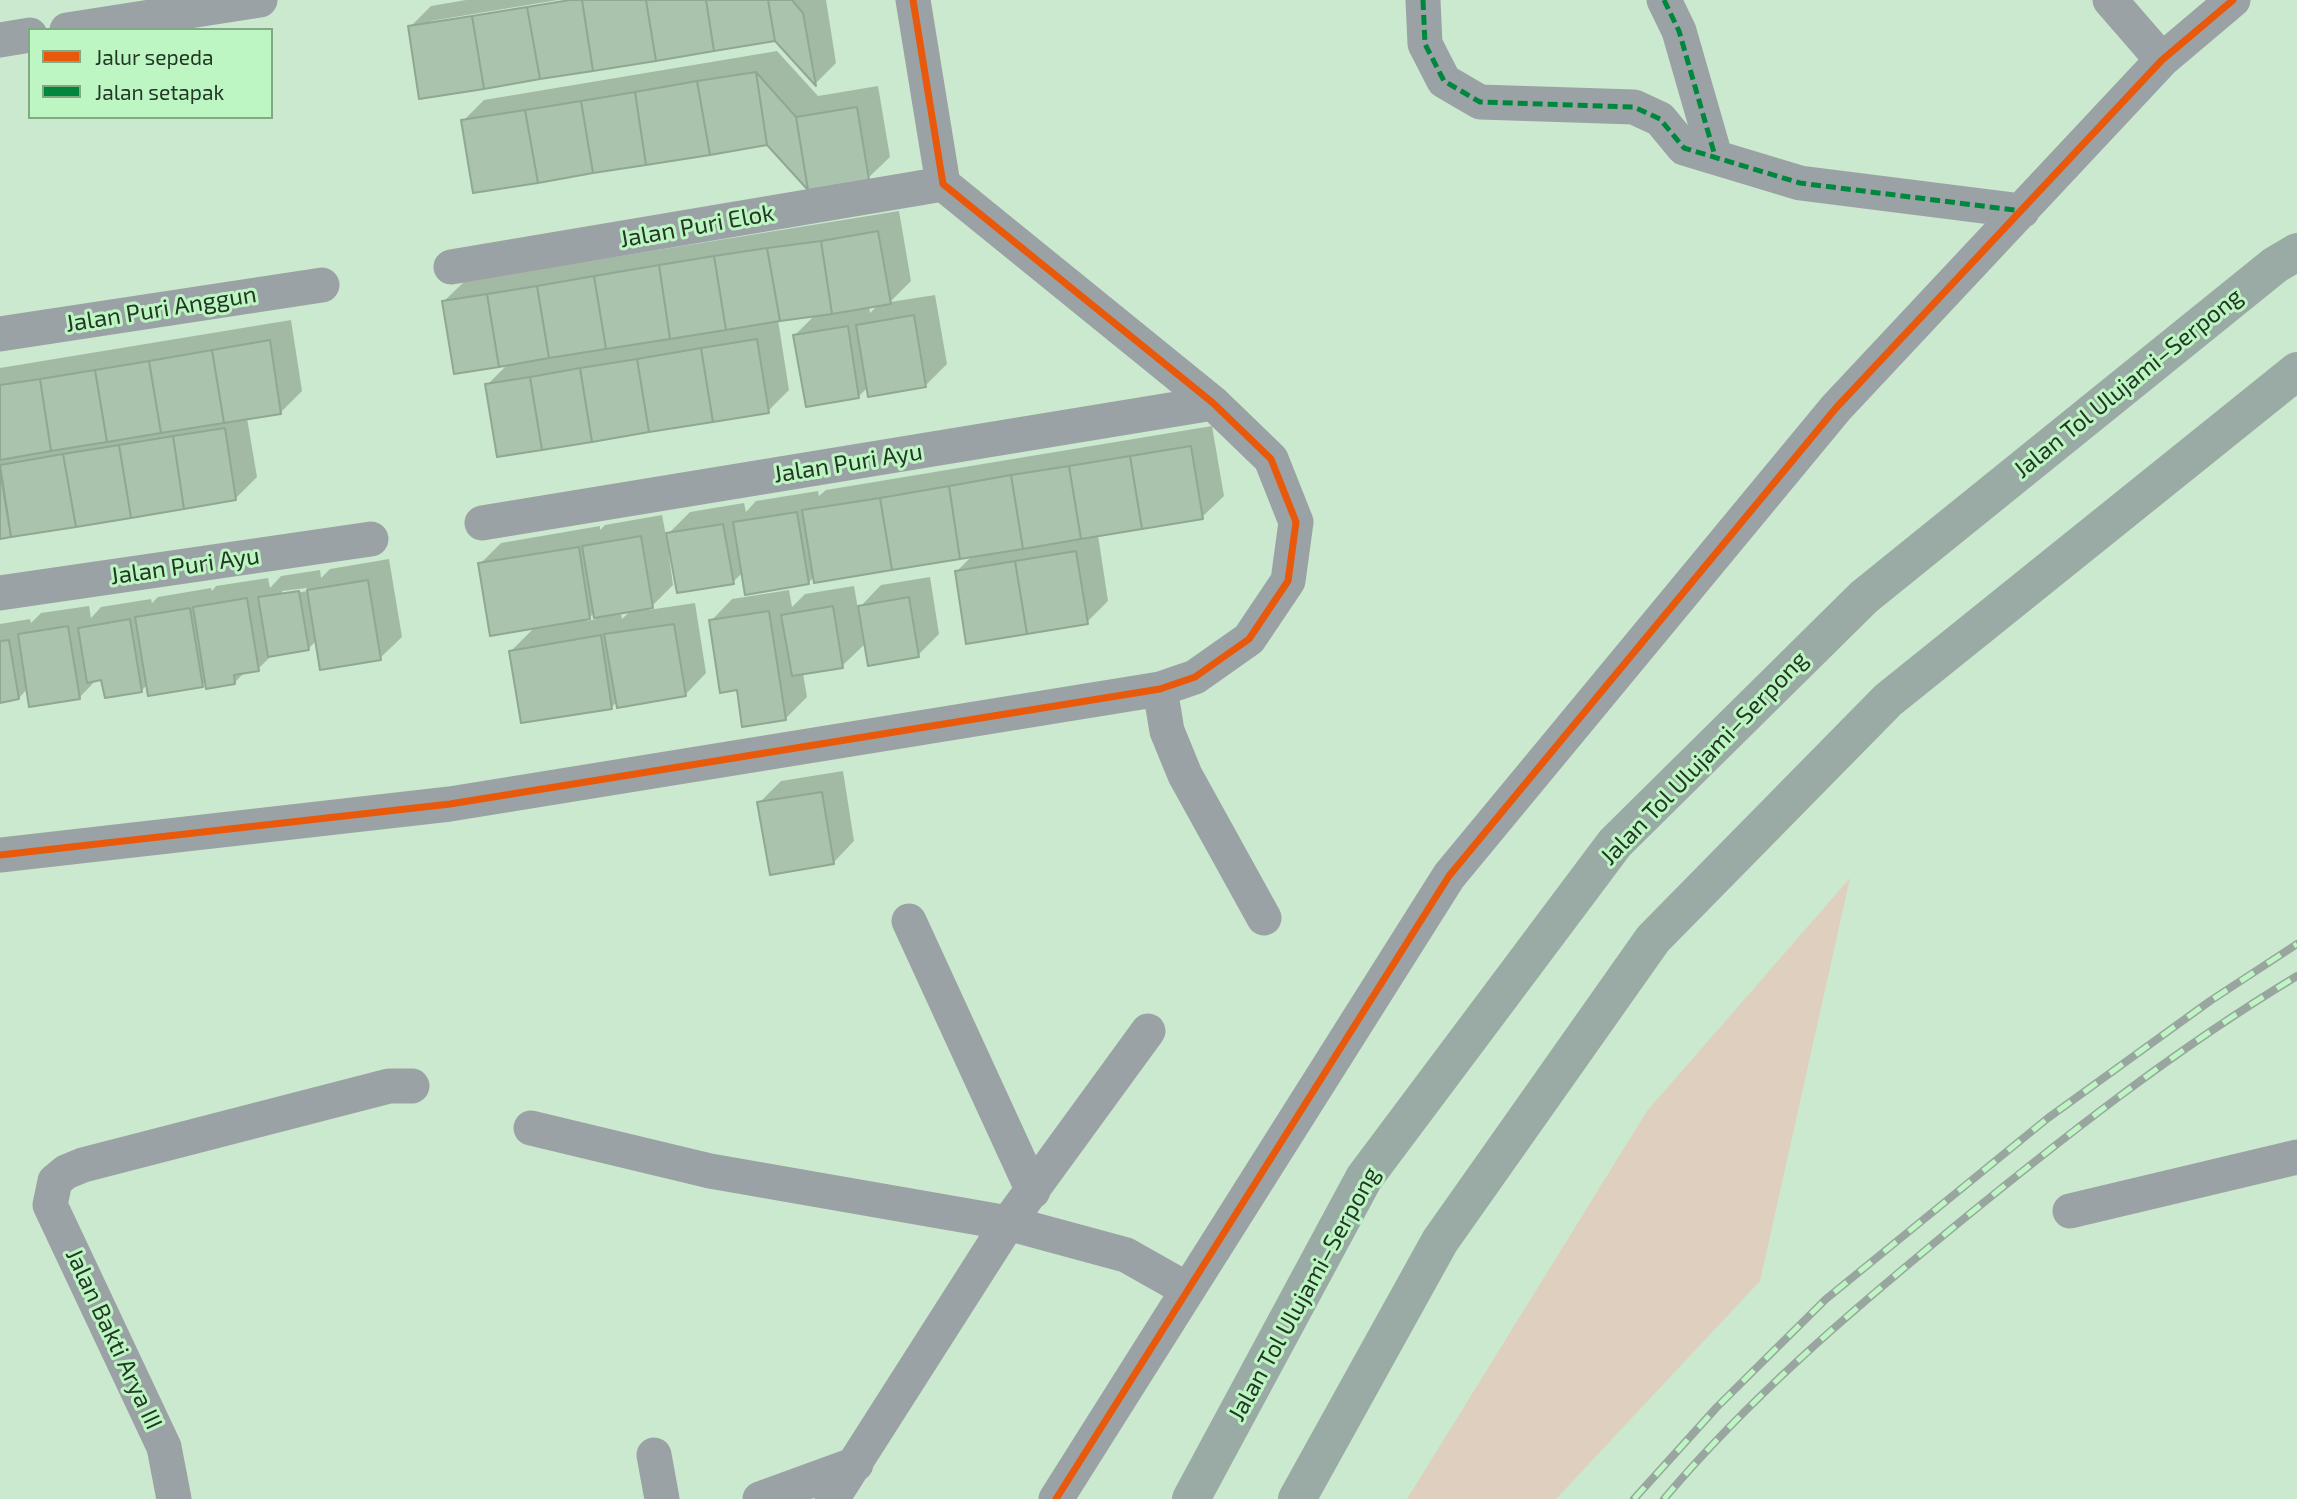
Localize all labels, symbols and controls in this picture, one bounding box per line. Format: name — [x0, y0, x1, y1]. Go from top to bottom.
legend — [28, 28, 273, 119]
text: Jalur sepeda — [95, 44, 214, 69]
text: Jalan setapak — [95, 79, 224, 104]
street label: Jalan Puri Elok — [618, 198, 776, 254]
street label: Jalan Puri Anggun — [63, 280, 259, 338]
street label: Jalan Tol Ulujami–Serpong — [2008, 282, 2248, 484]
street label: Jalan Puri Ayu — [771, 437, 925, 489]
street label: Jalan Puri Ayu — [108, 541, 262, 591]
street label: Jalan Tol Ulujami–Serpong — [1594, 645, 1814, 871]
street label: Jalan Tol Ulujami–Serpong — [1222, 1162, 1386, 1426]
street label: Jalan Bakti Arya III — [59, 1244, 169, 1434]

